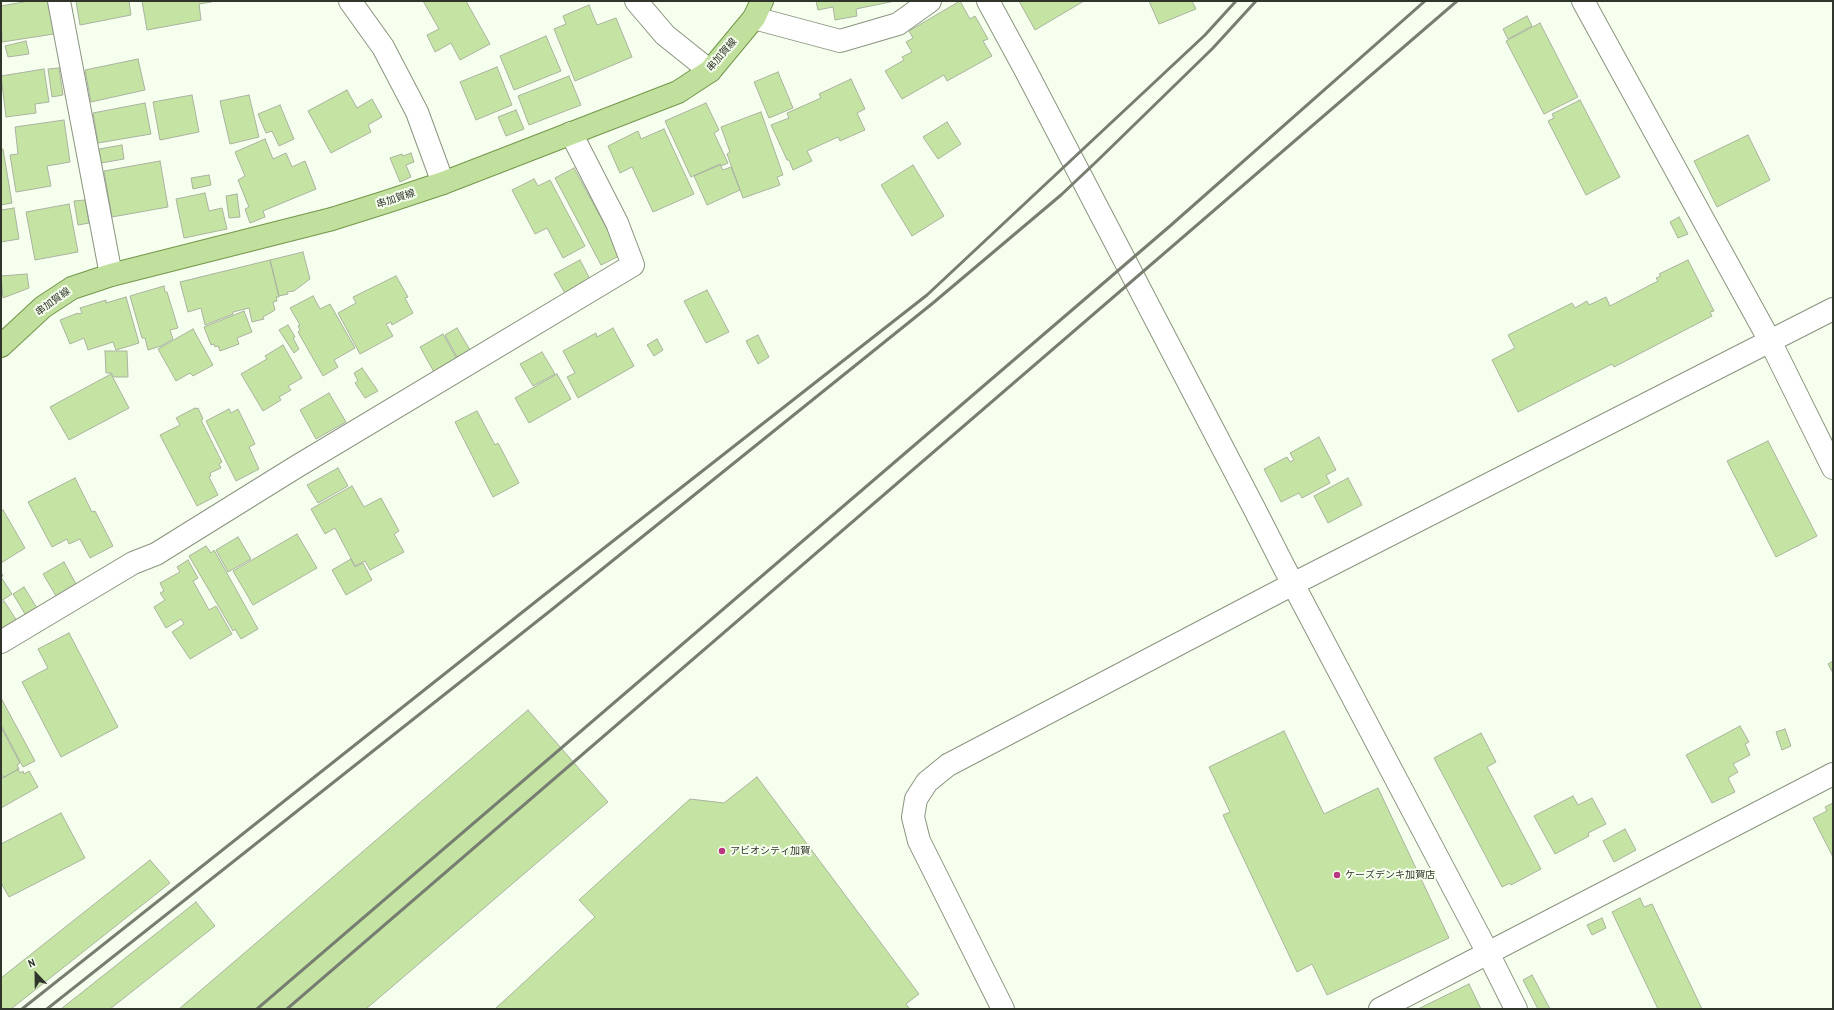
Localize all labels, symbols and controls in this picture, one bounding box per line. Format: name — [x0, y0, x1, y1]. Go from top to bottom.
street label: 串加賀線 — [704, 36, 740, 74]
street label: 串加賀線 — [375, 187, 417, 211]
street label: 串加賀線 — [33, 285, 73, 319]
place label: アビオシティ加賀 — [730, 845, 810, 857]
marker: アビオシティ加賀 — [717, 846, 727, 856]
place label: ケーズデンキ加賀店 — [1345, 869, 1435, 881]
marker: ケーズデンキ加賀店 — [1332, 870, 1342, 880]
north arrow — [16, 954, 56, 994]
text: N — [26, 955, 37, 971]

